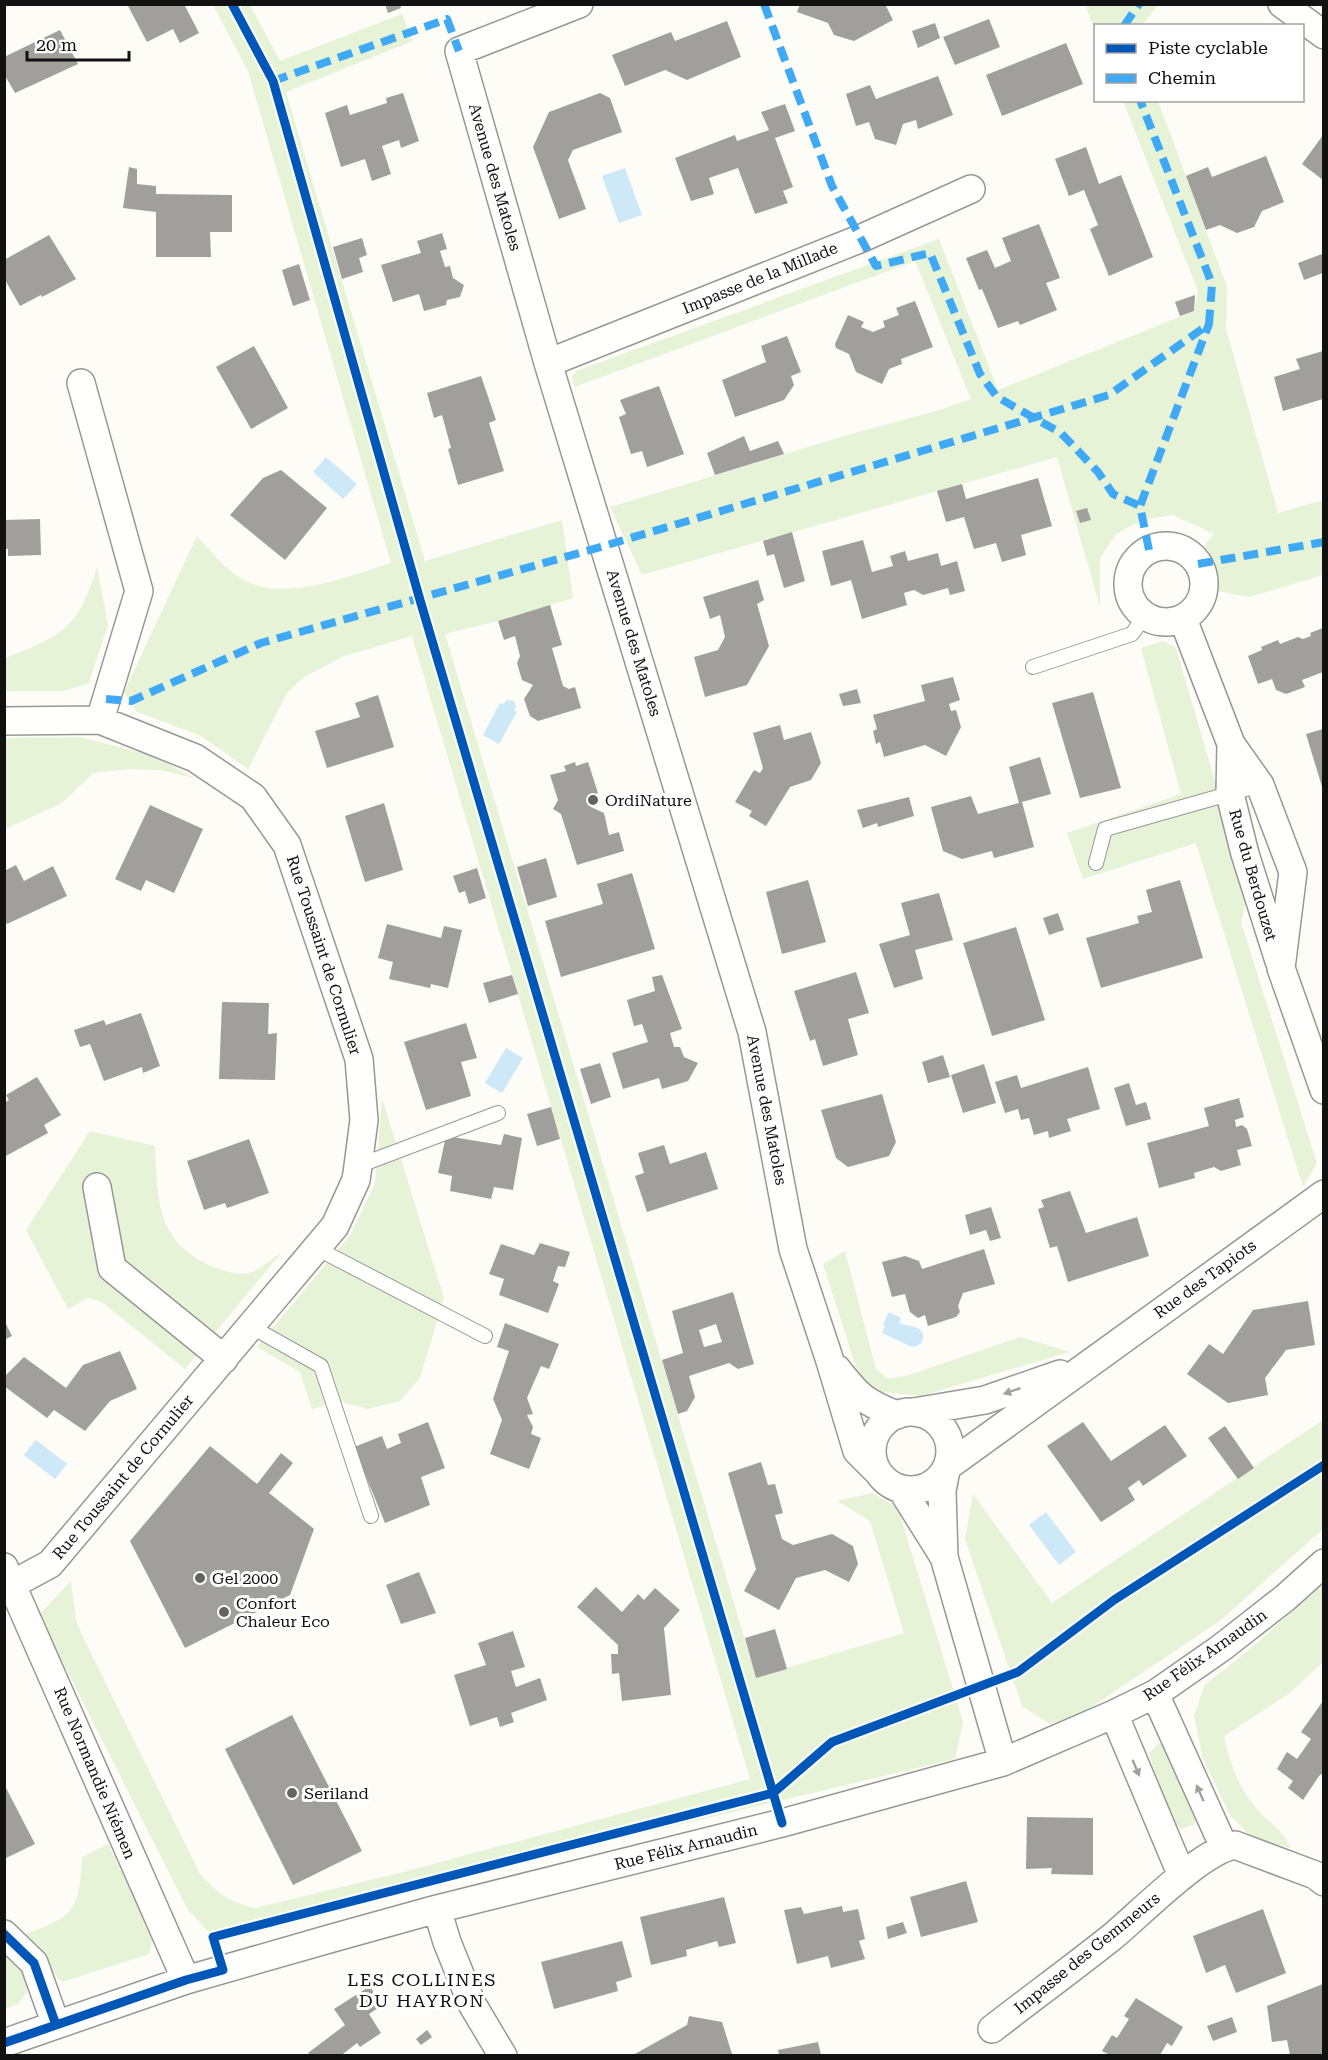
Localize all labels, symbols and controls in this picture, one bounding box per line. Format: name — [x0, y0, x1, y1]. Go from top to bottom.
scale bar — [27, 24, 129, 62]
legend — [1094, 24, 1304, 102]
text: 20 m — [36, 34, 77, 55]
text: Piste cyclable — [1148, 37, 1268, 58]
text: Chemin — [1148, 67, 1217, 88]
street label: Avenue des Matoles — [465, 101, 525, 253]
street label: Impasse de la Millade — [679, 238, 841, 318]
street label: Avenue des Matoles — [603, 567, 666, 719]
place label: OrdiNature — [605, 791, 692, 810]
marker: OrdiNature — [586, 793, 600, 807]
street label: Rue du Berdouzet — [1225, 807, 1281, 943]
street label: Rue Toussaint de Cornulier — [283, 853, 365, 1058]
street label: Avenue des Matoles — [743, 1033, 791, 1187]
street label: Rue des Tapiots — [1150, 1235, 1260, 1322]
one-way arrow — [1003, 1387, 1021, 1397]
street label: Rue Toussaint de Cornulier — [49, 1391, 198, 1563]
place label: Gel 2000 — [212, 1569, 278, 1588]
marker: Gel 2000 — [193, 1571, 207, 1585]
place label: Confort Chaleur Eco — [236, 1594, 330, 1631]
marker: Confort Chaleur Eco — [217, 1605, 231, 1619]
street label: Rue Félix Arnaudin — [1139, 1605, 1271, 1705]
street label: Rue Normandie Niémen — [50, 1684, 140, 1862]
one-way arrow — [1132, 1760, 1141, 1777]
place label: Seriland — [304, 1784, 369, 1803]
one-way arrow — [1195, 1785, 1204, 1802]
marker: Seriland — [285, 1786, 299, 1800]
street label: Rue Félix Arnaudin — [612, 1820, 760, 1874]
street label: Impasse des Gemmeurs — [1010, 1888, 1164, 2018]
district label: LES COLLINES DU HAYRON — [347, 1969, 497, 2011]

